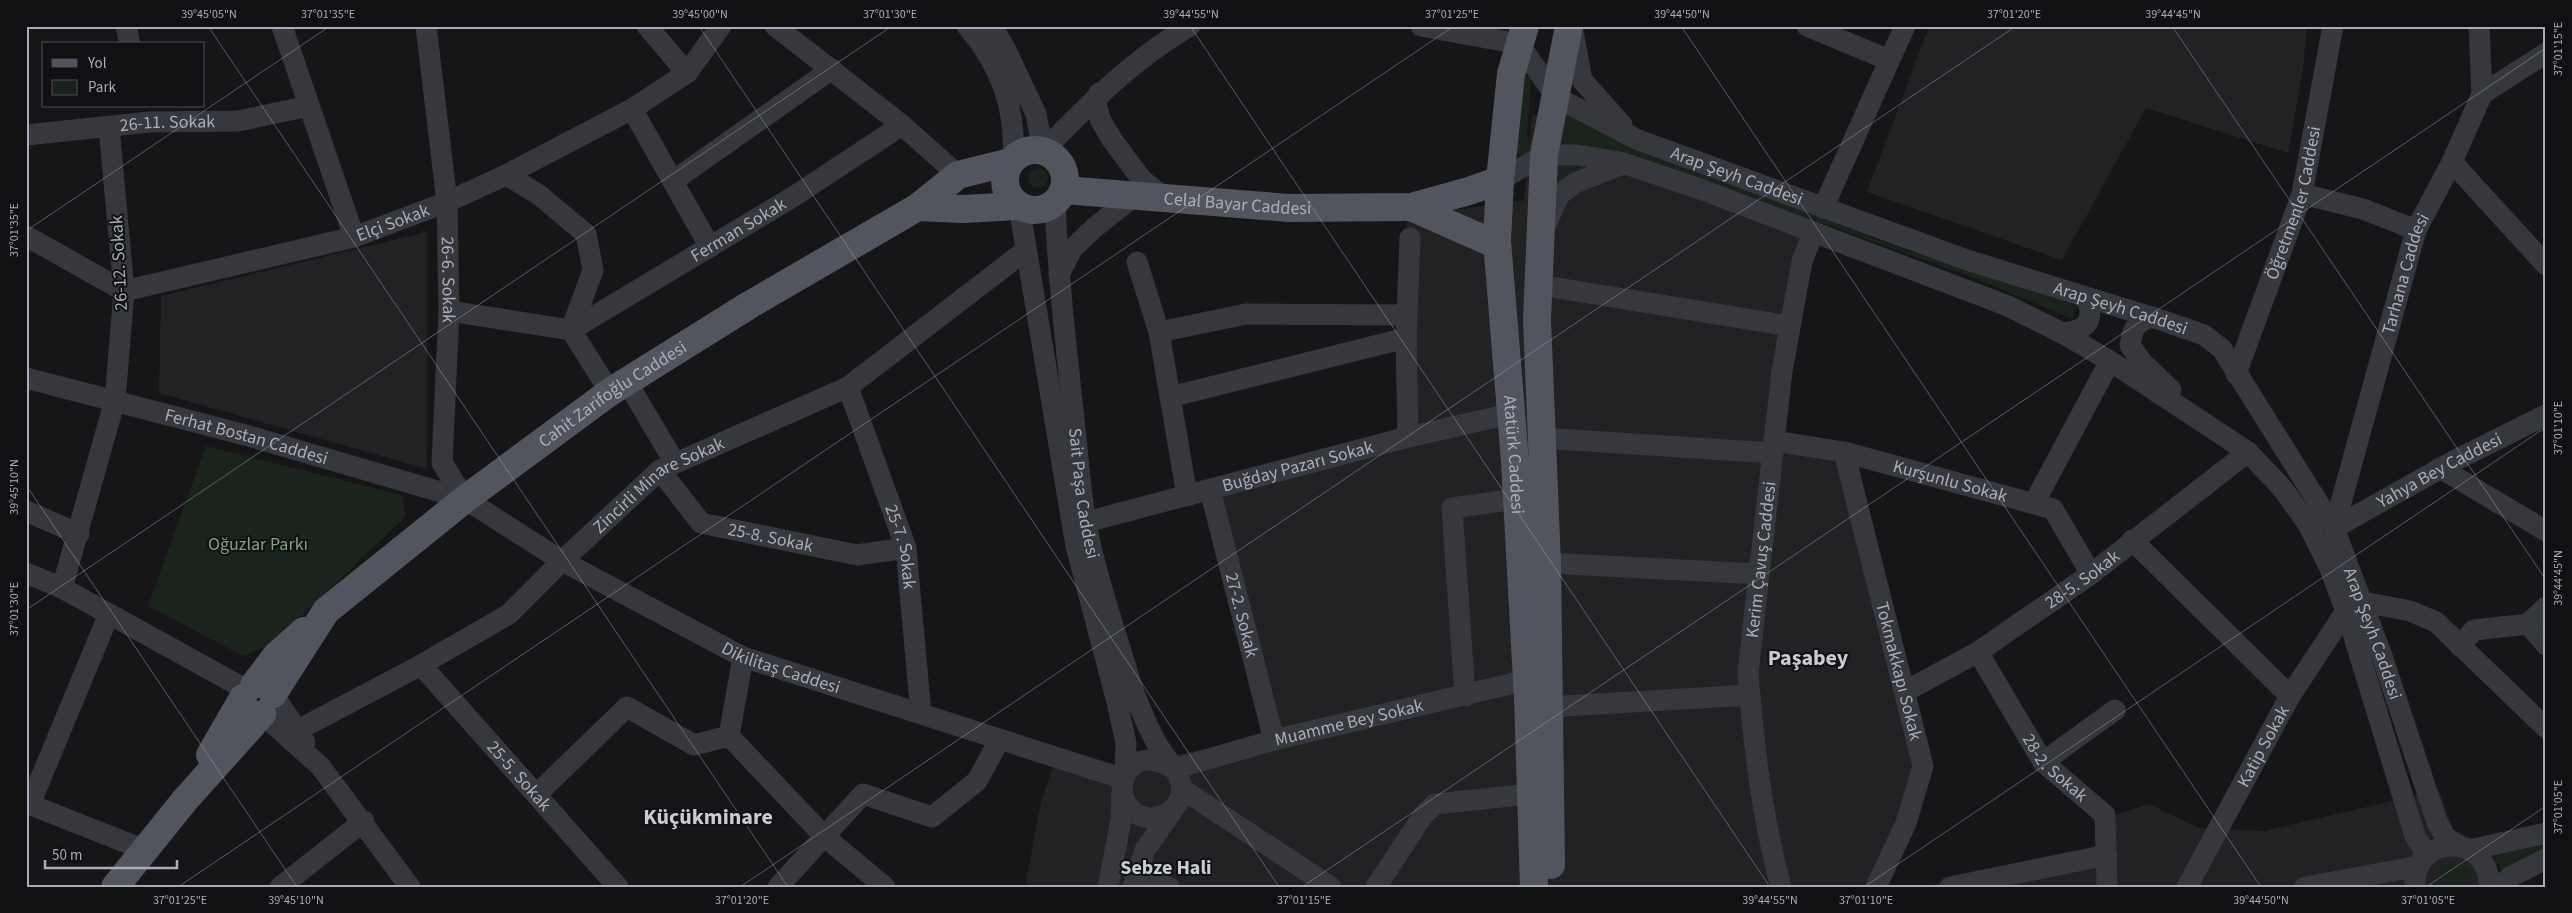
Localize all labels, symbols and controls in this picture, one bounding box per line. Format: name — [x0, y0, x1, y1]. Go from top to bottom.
text: 39°45'05"N — [181, 6, 237, 23]
text: 37°01'35"E — [301, 6, 355, 23]
text: 39°45'00"N — [672, 6, 728, 23]
text: 37°01'30"E — [863, 6, 917, 23]
text: 39°44'55"N — [1163, 6, 1219, 23]
text: 37°01'25"E — [1425, 6, 1479, 23]
text: 39°44'50"N — [1654, 6, 1710, 23]
text: 37°01'20"E — [1987, 6, 2041, 23]
text: 39°44'45"N — [2145, 6, 2201, 23]
text: 37°01'15"E — [2550, 22, 2567, 76]
legend — [42, 42, 205, 108]
text: Yol — [87, 53, 107, 74]
text: Park — [88, 77, 117, 98]
street label: 26-11. Sokak — [118, 109, 215, 138]
street label: Öğretmenler Caddesi — [2259, 124, 2327, 283]
street label: Arap Şeyh Caddesi — [1667, 140, 1806, 211]
street label: Celal Bayar Caddesi — [1163, 186, 1311, 221]
street label: Ferman Sokak — [686, 191, 791, 268]
street label: Elçi Sokak — [353, 197, 433, 248]
text: 37°01'35"E — [6, 203, 23, 257]
street label: Tarhana Caddesi — [2375, 209, 2435, 337]
street label: 26-12. Sokak — [104, 215, 134, 311]
street label: 26-6. Sokak — [435, 236, 462, 324]
street label: Arap Şeyh Caddesi — [2051, 275, 2191, 341]
street label: Cahit Zarifoğlu Caddesi — [533, 335, 691, 453]
street label: Atatürk Caddesi — [1497, 394, 1530, 515]
text: 37°01'10"E — [2550, 401, 2567, 455]
street label: Ferhat Bostan Caddesi — [162, 402, 331, 471]
street label: Sait Paşa Caddesi — [1063, 427, 1106, 561]
street label: Yahya Bey Caddesi — [2371, 427, 2506, 515]
street label: Zincirli Minare Sokak — [587, 431, 728, 539]
street label: Buğday Pazarı Sokak — [1219, 434, 1376, 498]
street label: Kurşunlu Sokak — [1890, 453, 2010, 509]
text: 39°45'10"N — [6, 459, 23, 515]
street label: Kerim Çavuş Caddesi — [1739, 480, 1782, 639]
street label: 25-7. Sokak — [879, 501, 922, 590]
street label: 25-8. Sokak — [726, 516, 816, 558]
park label: Oğuzlar Parkı — [208, 532, 308, 557]
street label: 28-5. Sokak — [2040, 544, 2125, 615]
text: 39°44'45"N — [2550, 550, 2567, 606]
street label: Arap Şeyh Caddesi — [2337, 564, 2408, 703]
street label: 27-2. Sokak — [1219, 570, 1265, 660]
text: 37°01'30"E — [6, 582, 23, 636]
street label: Tokmakkapı Sokak — [1870, 599, 1929, 743]
street label: Dikilitaş Caddesi — [717, 635, 844, 700]
district label: Paşabey — [1768, 642, 1849, 674]
street label: Muamme Bey Sokak — [1272, 693, 1426, 752]
street label: Katip Sokak — [2231, 701, 2295, 792]
street label: 28-2. Sokak — [2016, 729, 2093, 808]
street label: 25-5. Sokak — [481, 735, 557, 816]
text: 37°01'05"E — [2550, 780, 2567, 834]
district label: Küçükminare — [643, 801, 773, 833]
scale bar — [45, 838, 178, 870]
text: 50 m — [52, 845, 82, 866]
district label: Sebze Hali — [1120, 854, 1212, 882]
text: 37°01'25"E — [153, 892, 207, 909]
text: 39°45'10"N — [268, 892, 324, 909]
text: 37°01'20"E — [715, 892, 769, 909]
text: 37°01'15"E — [1277, 892, 1331, 909]
text: 39°44'55"N — [1742, 892, 1798, 909]
text: 37°01'10"E — [1839, 892, 1893, 909]
text: 39°44'50"N — [2233, 892, 2289, 909]
text: 37°01'05"E — [2401, 892, 2455, 909]

